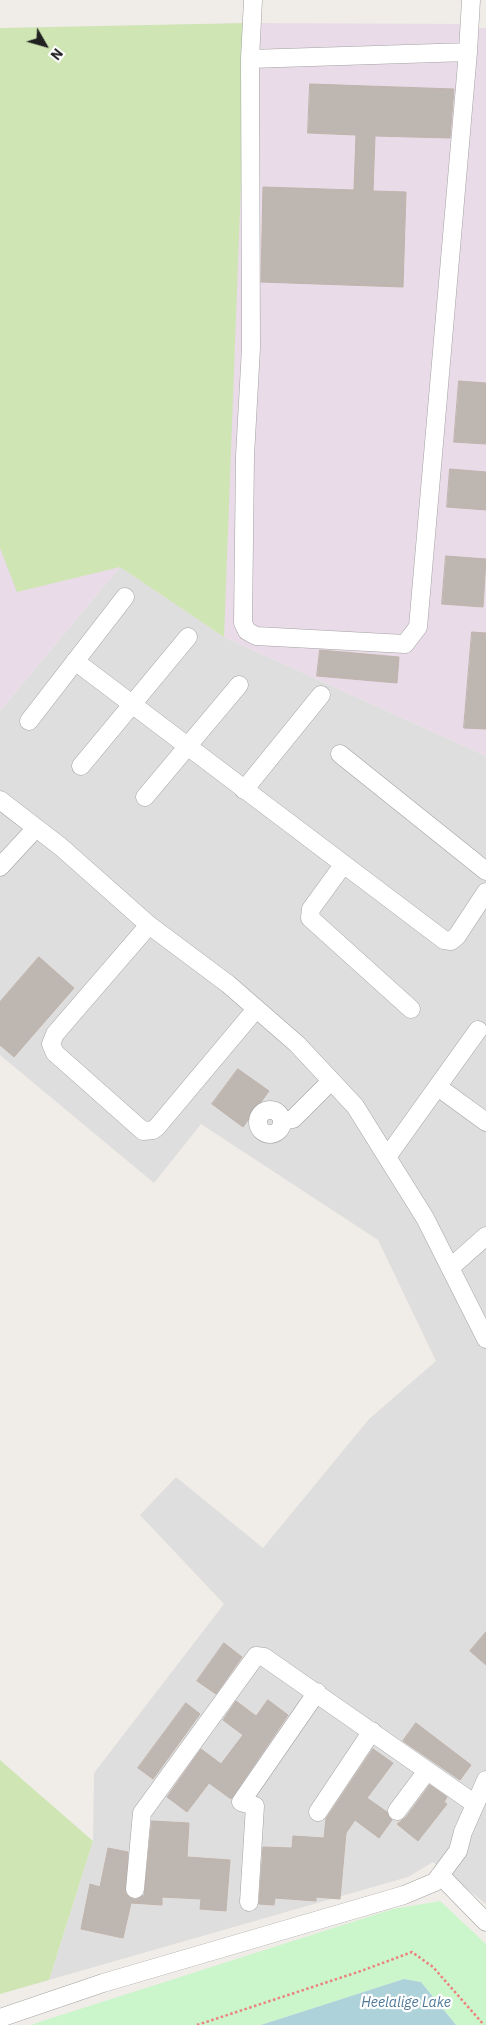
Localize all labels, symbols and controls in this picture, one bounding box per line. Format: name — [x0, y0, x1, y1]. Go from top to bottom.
north arrow — [20, 20, 70, 70]
text: N — [47, 45, 67, 64]
water label: Heelalige Lake — [361, 1995, 451, 2011]

